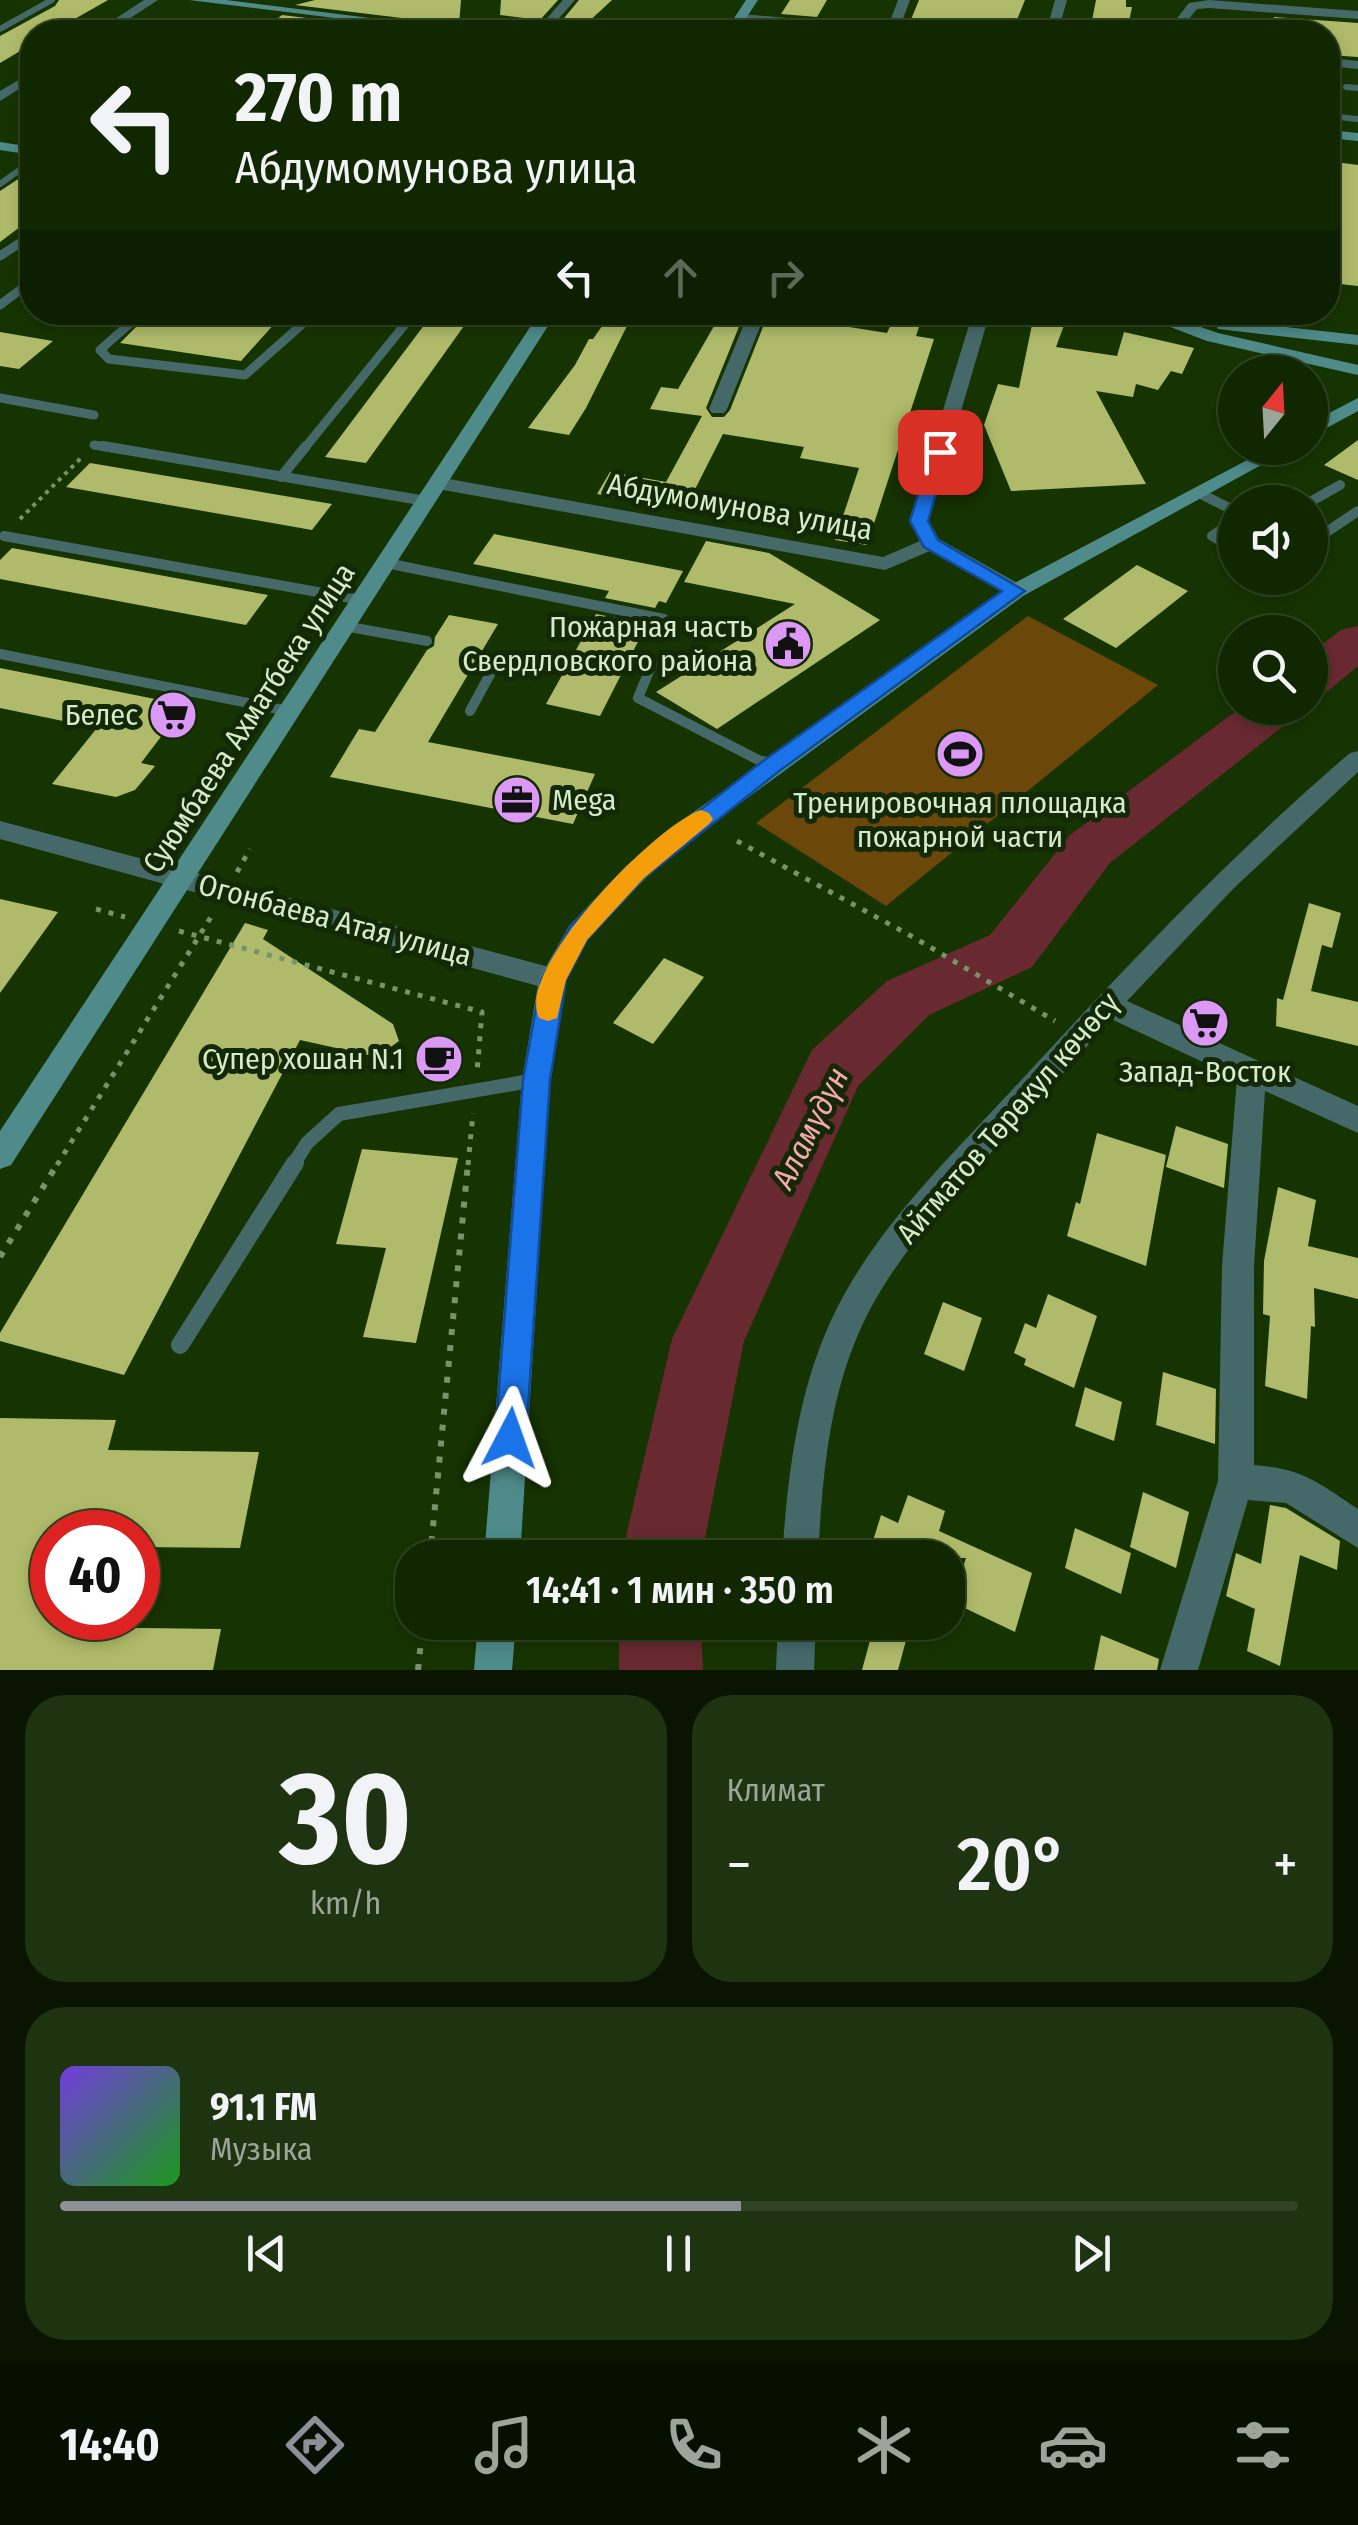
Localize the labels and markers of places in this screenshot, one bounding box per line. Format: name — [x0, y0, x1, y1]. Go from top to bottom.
pin — [898, 410, 983, 495]
place label: Пожарная часть Свердловского района — [462, 609, 753, 679]
public building icon: Пожарная часть Свердловского района — [762, 618, 814, 670]
supermarket icon: Белес — [147, 689, 199, 741]
place label: Белес — [65, 697, 138, 733]
sports icon: Тренировочная площадка пожарной части — [934, 728, 986, 780]
office icon: Mega — [491, 774, 543, 826]
place label: Mega — [552, 782, 616, 818]
place label: Тренировочная площадка пожарной части — [793, 785, 1127, 855]
supermarket icon: Запад-Восток — [1179, 997, 1231, 1049]
cafe icon: Супер хошан N.1 — [413, 1033, 465, 1085]
place label: Супер хошан N.1 — [202, 1041, 404, 1077]
place label: Запад-Восток — [1119, 1054, 1291, 1090]

